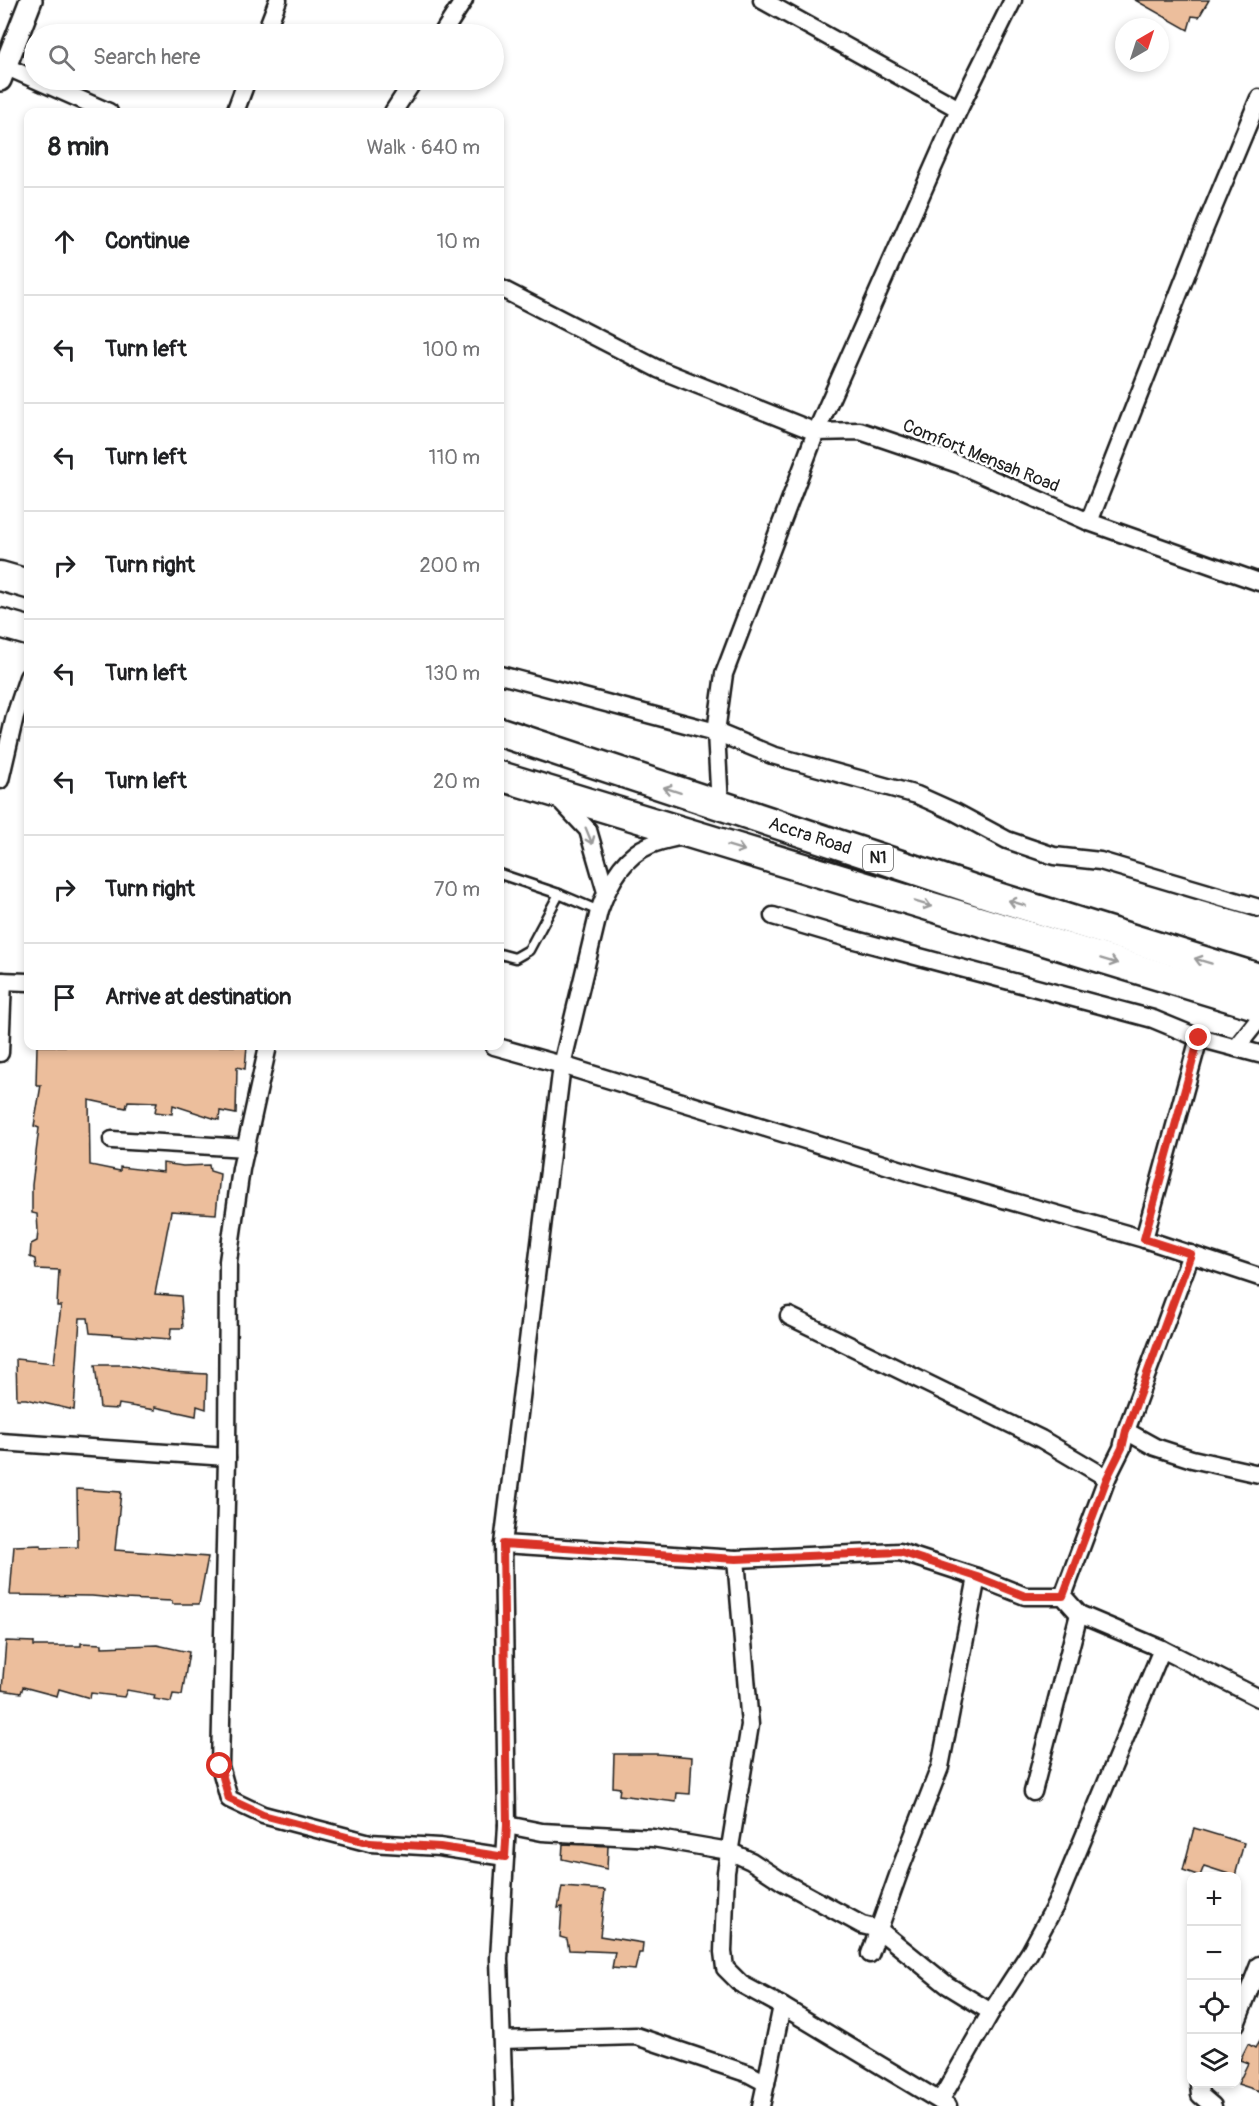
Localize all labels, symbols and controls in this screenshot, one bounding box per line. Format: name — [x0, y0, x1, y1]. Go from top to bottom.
north arrow — [1115, 18, 1169, 72]
search box — [24, 24, 504, 90]
icon: search — [45, 41, 78, 74]
text: Search here — [93, 43, 200, 71]
text: 8 min — [48, 131, 109, 163]
text: Walk · 640 m — [366, 135, 480, 160]
icon: ahead — [48, 225, 81, 258]
text: Continue — [105, 227, 189, 255]
text: 10 m — [436, 229, 480, 254]
icon: left — [48, 333, 81, 366]
text: Turn left — [105, 335, 187, 363]
text: 100 m — [423, 337, 480, 362]
street label: Comfort Mensah Road — [899, 414, 1063, 498]
icon: left — [48, 441, 81, 474]
text: Turn left — [105, 443, 187, 471]
text: 110 m — [429, 445, 480, 470]
icon: right — [48, 549, 81, 582]
text: Turn right — [105, 551, 195, 579]
text: 200 m — [419, 553, 480, 578]
icon: left — [48, 657, 81, 690]
text: Turn left — [105, 659, 187, 687]
text: 130 m — [425, 661, 480, 686]
icon: left — [48, 765, 81, 798]
text: Turn left — [105, 767, 187, 795]
text: 20 m — [433, 769, 480, 794]
one-way arrow — [663, 784, 682, 795]
street label: Accra Road — [766, 812, 854, 860]
one-way arrow — [584, 827, 595, 845]
one-way arrow — [726, 843, 745, 854]
road number: N1 — [863, 845, 893, 871]
icon: right — [48, 873, 81, 906]
text: Turn right — [105, 875, 195, 903]
text: 70 m — [434, 877, 480, 902]
one-way arrow — [1008, 897, 1027, 908]
one-way arrow — [913, 899, 932, 910]
one-way arrow — [1194, 955, 1213, 966]
one-way arrow — [1100, 956, 1119, 967]
icon: arrive — [48, 981, 81, 1014]
text: Arrive at destination — [105, 983, 291, 1011]
route end — [1185, 1024, 1211, 1050]
route start — [206, 1752, 232, 1778]
map controls — [1187, 1872, 1241, 2088]
button: + — [1187, 1872, 1241, 1926]
button: − — [1187, 1926, 1241, 1980]
button: locate — [1187, 1980, 1241, 2034]
button: layers — [1187, 2034, 1241, 2088]

